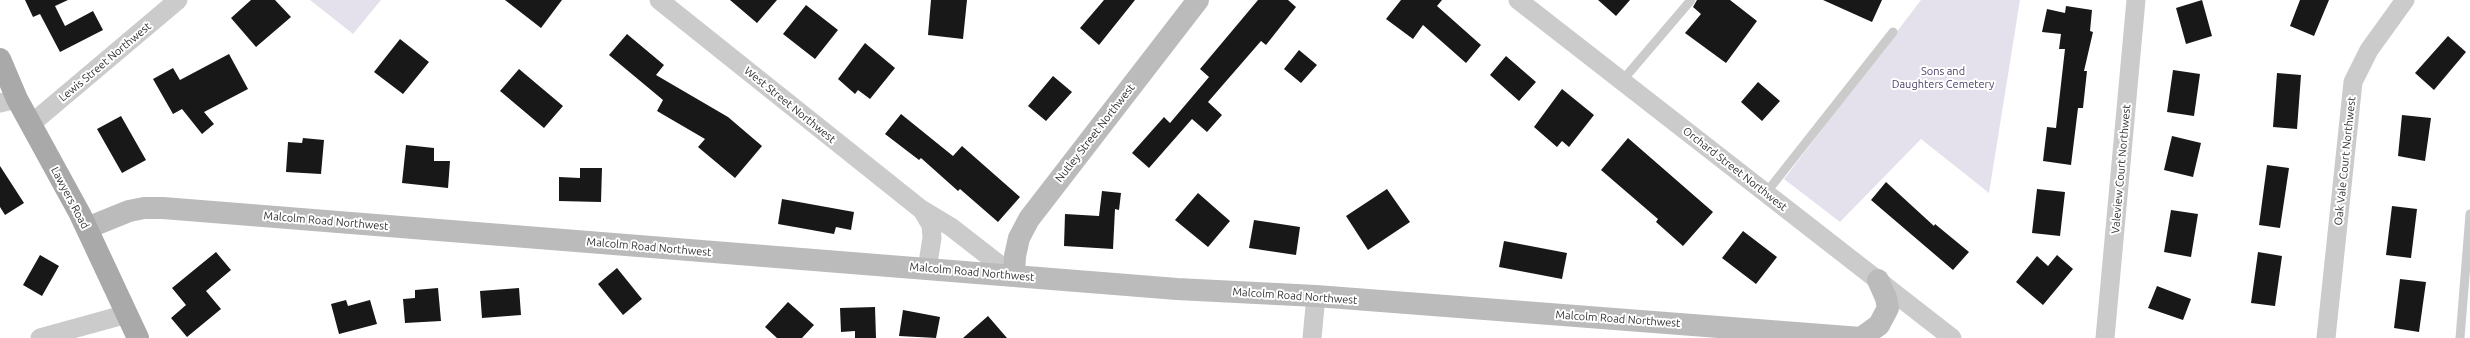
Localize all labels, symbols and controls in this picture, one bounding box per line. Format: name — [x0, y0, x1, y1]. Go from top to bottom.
street label: Lewis Street Northwest — [56, 20, 154, 104]
street label: West Street Northwest — [742, 64, 838, 146]
park label: Sons and Daughters Cemetery — [1892, 64, 1994, 90]
street label: Nutley Street Northwest — [1052, 81, 1138, 185]
street label: Oak Vale Court Northwest — [2332, 96, 2358, 226]
street label: Valeview Court Northwest — [2109, 104, 2133, 234]
street label: Orchard Street Northwest — [1680, 124, 1790, 214]
street label: Lawyers Road — [48, 165, 92, 231]
street label: Malcolm Road Northwest — [263, 209, 389, 233]
street label: Malcolm Road Northwest — [586, 235, 712, 259]
street label: Malcolm Road Northwest — [909, 260, 1035, 284]
street label: Malcolm Road Northwest — [1232, 285, 1358, 307]
street label: Malcolm Road Northwest — [1555, 308, 1681, 330]

